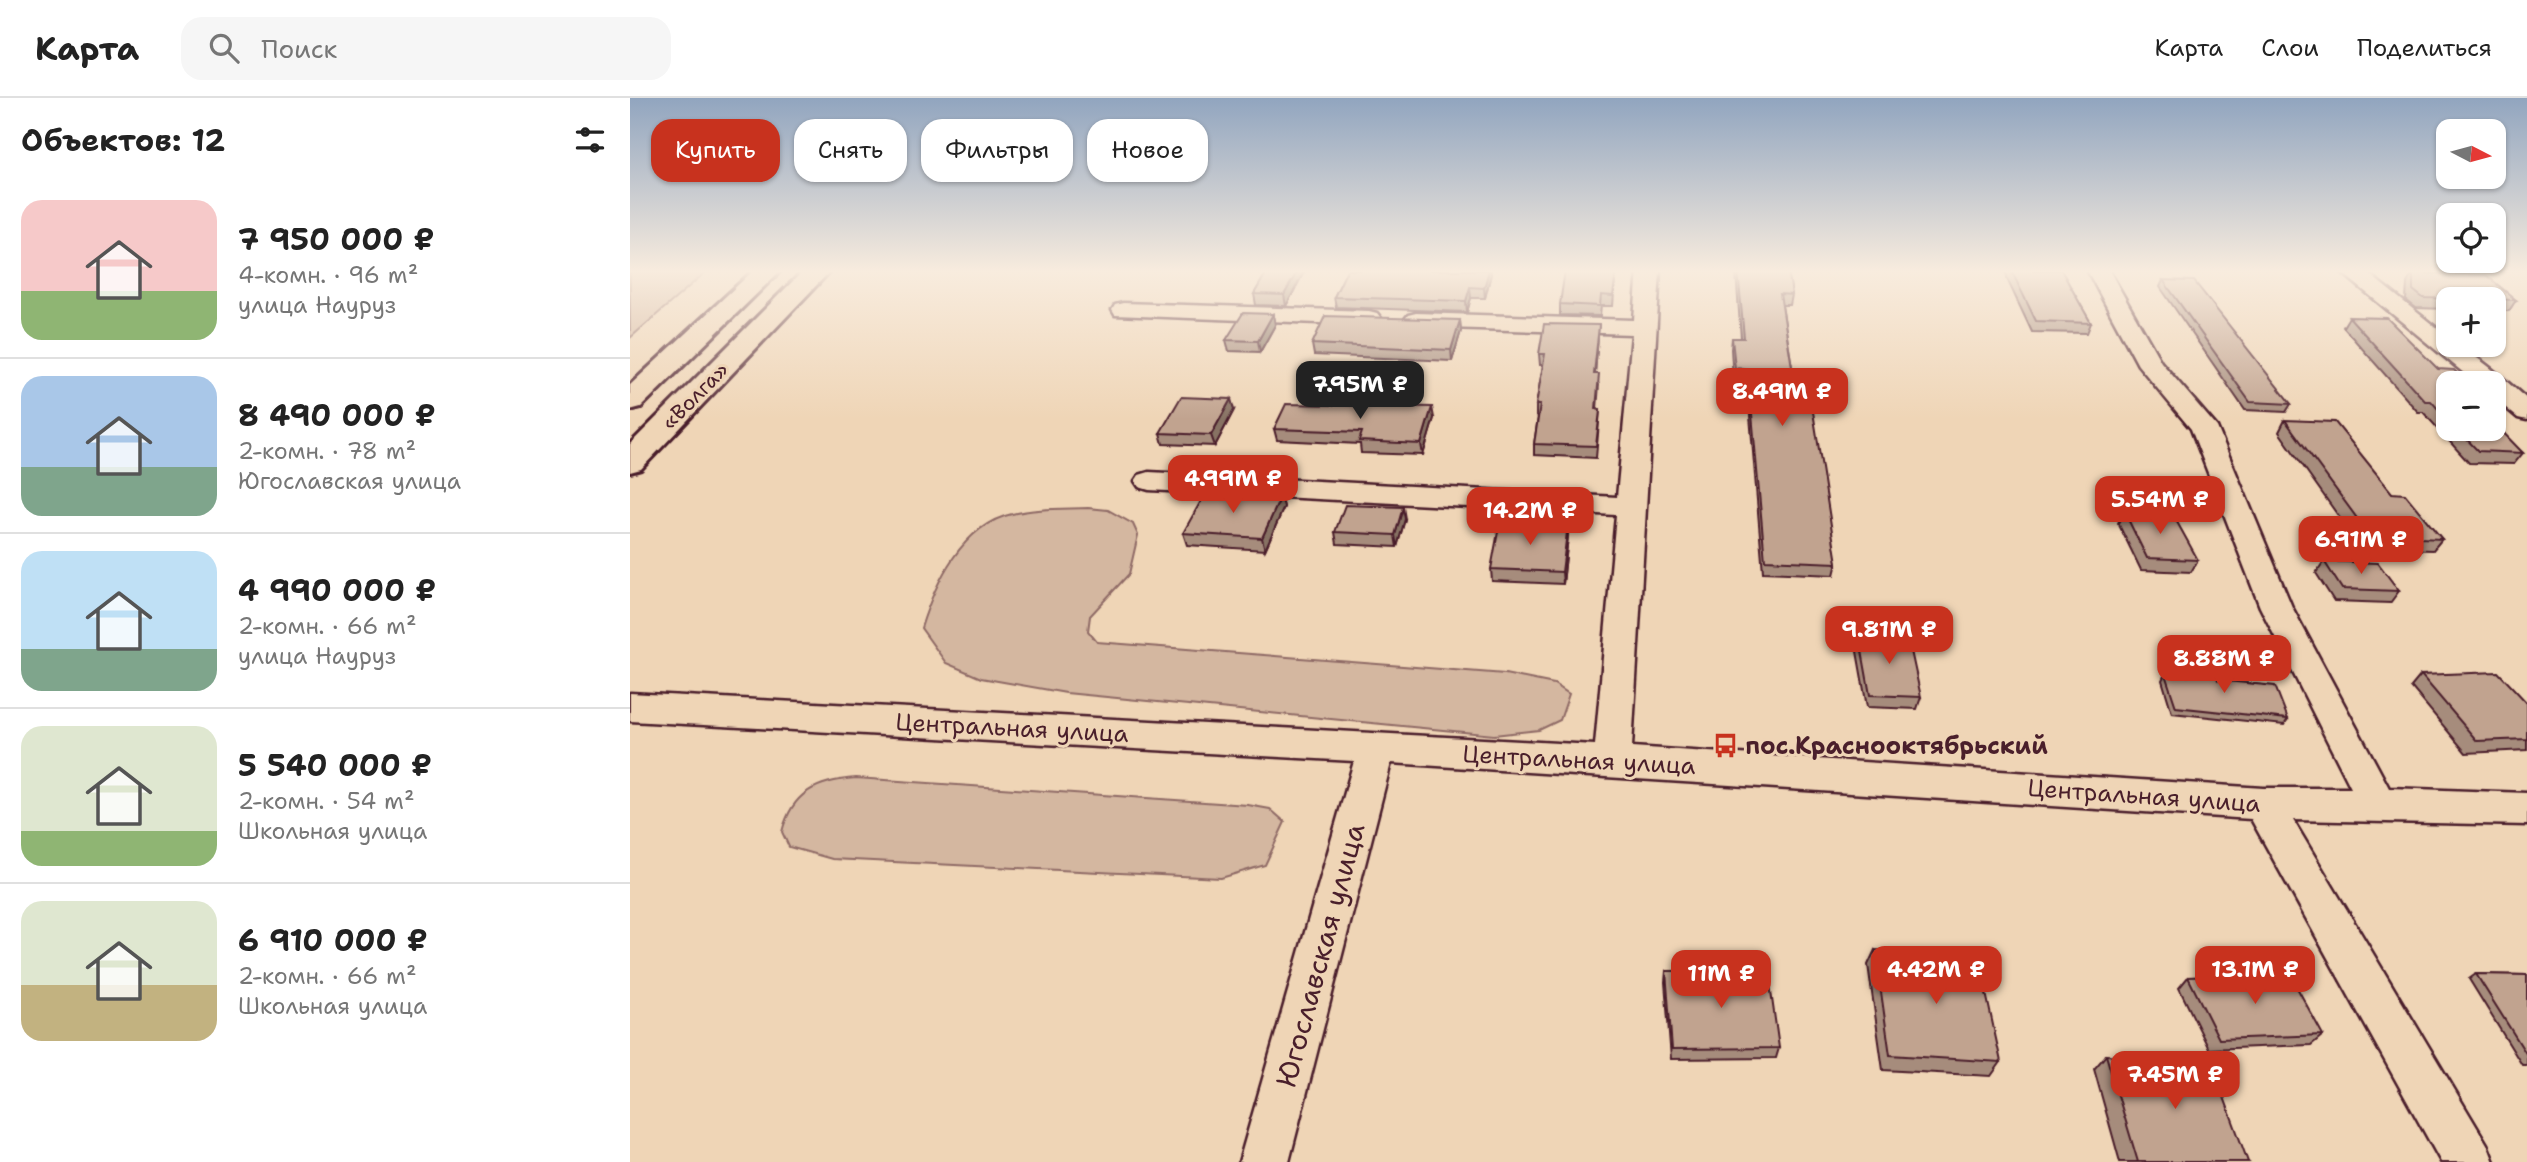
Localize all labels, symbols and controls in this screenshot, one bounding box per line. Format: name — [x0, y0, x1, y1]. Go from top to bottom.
search box — [181, 17, 671, 80]
text: Карта — [35, 26, 139, 71]
icon: search — [205, 29, 243, 67]
text: Поиск — [261, 31, 337, 66]
text: Карта — [2155, 32, 2223, 64]
text: Слои — [2261, 32, 2319, 64]
text: Поделиться — [2357, 32, 2492, 64]
chip: Купить — [651, 119, 780, 182]
chip: Снять — [794, 119, 907, 182]
chip: Фильтры — [921, 119, 1073, 182]
chip: Новое — [1087, 119, 1208, 182]
north arrow — [2436, 119, 2506, 189]
map controls — [2436, 119, 2506, 441]
text: Объектов: 12 — [21, 120, 225, 161]
icon: filters — [571, 121, 609, 159]
button: locate — [2436, 203, 2506, 273]
text: 7 950 000 ₽ — [238, 219, 435, 260]
icon: home — [77, 228, 161, 312]
text: 4-комн. · 96 m² — [238, 260, 418, 290]
button: + — [2436, 287, 2506, 357]
text: улица Науруз — [238, 290, 396, 320]
street label: «Волга» — [655, 356, 735, 436]
pin: 7.95M ₽ — [1295, 362, 1425, 421]
pin: 8.49M ₽ — [1717, 368, 1847, 428]
text: 7.95M ₽ — [1312, 369, 1408, 399]
button: − — [2436, 371, 2506, 441]
text: 8.49M ₽ — [1732, 376, 1832, 406]
text: 8 490 000 ₽ — [238, 395, 436, 436]
icon: home — [77, 404, 161, 488]
text: 2-комн. · 78 m² — [238, 436, 416, 466]
pin: 4.99M ₽ — [1168, 456, 1298, 515]
text: 4.99M ₽ — [1184, 463, 1282, 493]
text: Югославская улица — [238, 466, 461, 496]
pin: 5.54M ₽ — [2095, 476, 2225, 536]
text: 5.54M ₽ — [2111, 484, 2209, 514]
pin: 14.2M ₽ — [1465, 488, 1595, 547]
text: 14.2M ₽ — [1483, 495, 1577, 525]
pin: 6.91M ₽ — [2296, 517, 2426, 576]
text: 6.91M ₽ — [2315, 524, 2407, 554]
text: 4 990 000 ₽ — [238, 570, 436, 611]
icon: home — [77, 579, 161, 663]
pin: 9.81M ₽ — [1824, 606, 1954, 666]
text: 2-комн. · 66 m² — [238, 611, 417, 641]
text: 9.81M ₽ — [1841, 614, 1937, 644]
pin: 8.88M ₽ — [2159, 636, 2289, 695]
text: улица Науруз — [238, 641, 396, 671]
text: 8.88M ₽ — [2173, 643, 2275, 673]
street label: Центральная улица — [895, 706, 1129, 750]
place label: пос.Краснооктябрьский — [1745, 730, 2048, 762]
bus stop icon: пос.Краснооктябрьский — [1711, 732, 1739, 760]
street label: Центральная улица — [1462, 738, 1696, 782]
text: 5 540 000 ₽ — [238, 745, 432, 786]
icon: home — [77, 754, 161, 838]
street label: Центральная улица — [2026, 772, 2262, 820]
text: 2-комн. · 54 m² — [238, 786, 415, 816]
text: Школьная улица — [238, 816, 427, 846]
street label: Югославская улица — [1267, 819, 1373, 1091]
text: 6 910 000 ₽ — [238, 920, 428, 961]
icon: home — [77, 929, 161, 1013]
pin: 4.42M ₽ — [1871, 946, 2001, 1006]
pin: 13.1M ₽ — [2190, 946, 2320, 1006]
pin: 11M ₽ — [1672, 950, 1770, 1010]
text: 4.42M ₽ — [1887, 954, 1985, 984]
text: 13.1M ₽ — [2211, 954, 2299, 984]
text: 11M ₽ — [1687, 958, 1755, 988]
text: 2-комн. · 66 m² — [238, 961, 417, 991]
text: Школьная улица — [238, 991, 427, 1021]
pin: 7.45M ₽ — [2110, 1052, 2240, 1111]
text: 7.45M ₽ — [2127, 1059, 2223, 1089]

